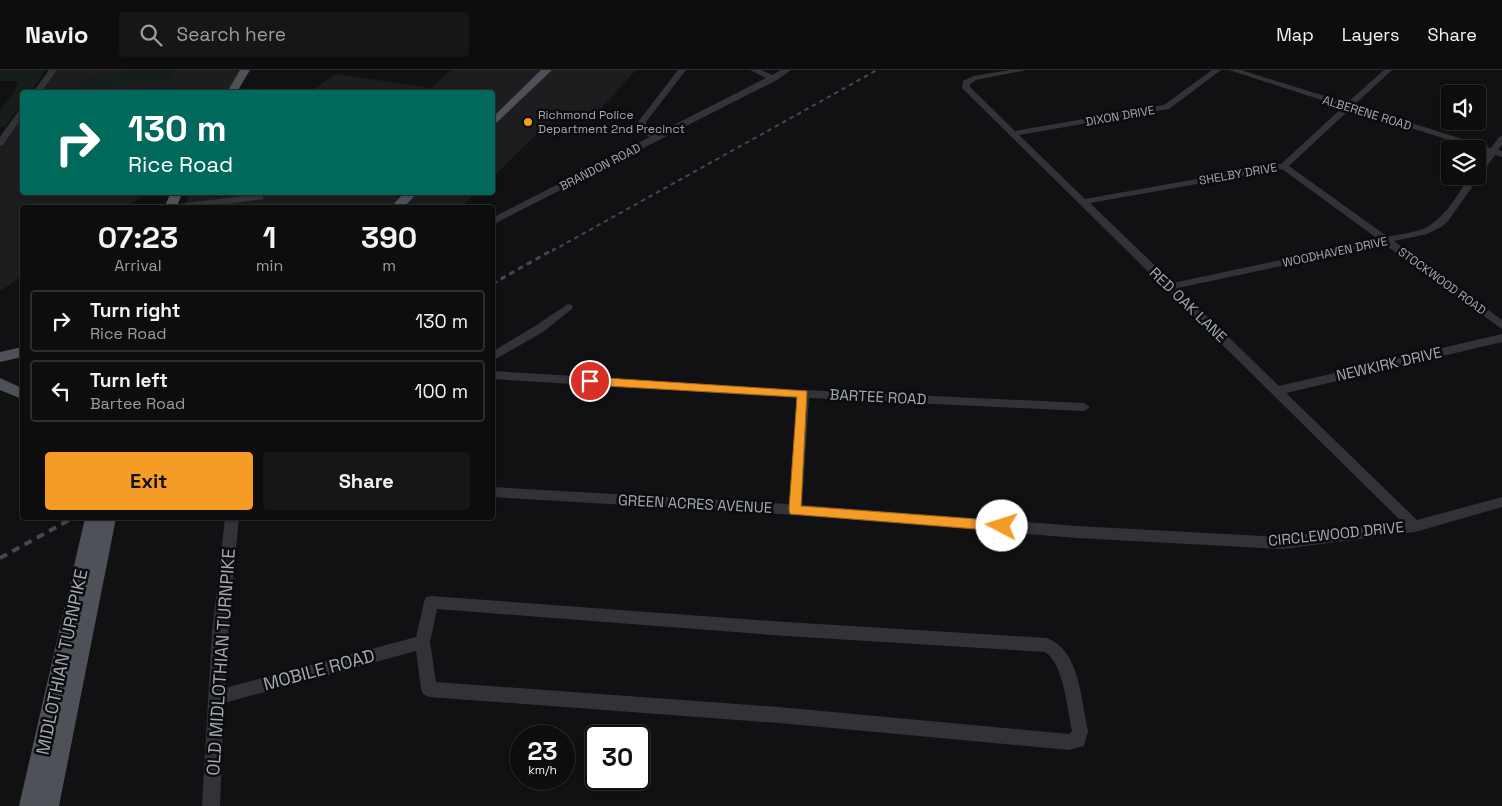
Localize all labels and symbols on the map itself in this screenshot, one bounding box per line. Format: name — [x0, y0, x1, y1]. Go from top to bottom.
street label: ALBERENE ROAD — [1321, 92, 1413, 134]
street label: DIXON DRIVE — [1084, 102, 1156, 130]
place label: Richmond Police Department 2nd Precinct — [538, 107, 685, 137]
marker: Richmond Police Department 2nd Precinct — [522, 116, 534, 128]
street label: BRANDON ROAD — [557, 140, 643, 194]
street label: SHELBY DRIVE — [1198, 159, 1279, 189]
street label: WOODHAVEN DRIVE — [1281, 233, 1389, 271]
street label: STOCKWOOD ROAD — [1395, 244, 1489, 318]
street label: RED OAK LANE — [1146, 263, 1231, 346]
street label: NEWKIRK DRIVE — [1334, 342, 1443, 385]
pin — [569, 360, 611, 402]
street label: BARTEE ROAD — [829, 384, 927, 409]
street label: GREEN ACRES AVENUE — [617, 490, 773, 517]
position arrow — [975, 499, 1027, 551]
street label: CIRCLEWOOD DRIVE — [1267, 517, 1405, 550]
street label: OLD MIDLOTHIAN TURNPIKE — [201, 548, 240, 776]
street label: MIDLOTHIAN TURNPIKE — [31, 567, 92, 757]
street label: MOBILE ROAD — [261, 644, 377, 695]
speed limit sign: 30 — [585, 725, 650, 790]

